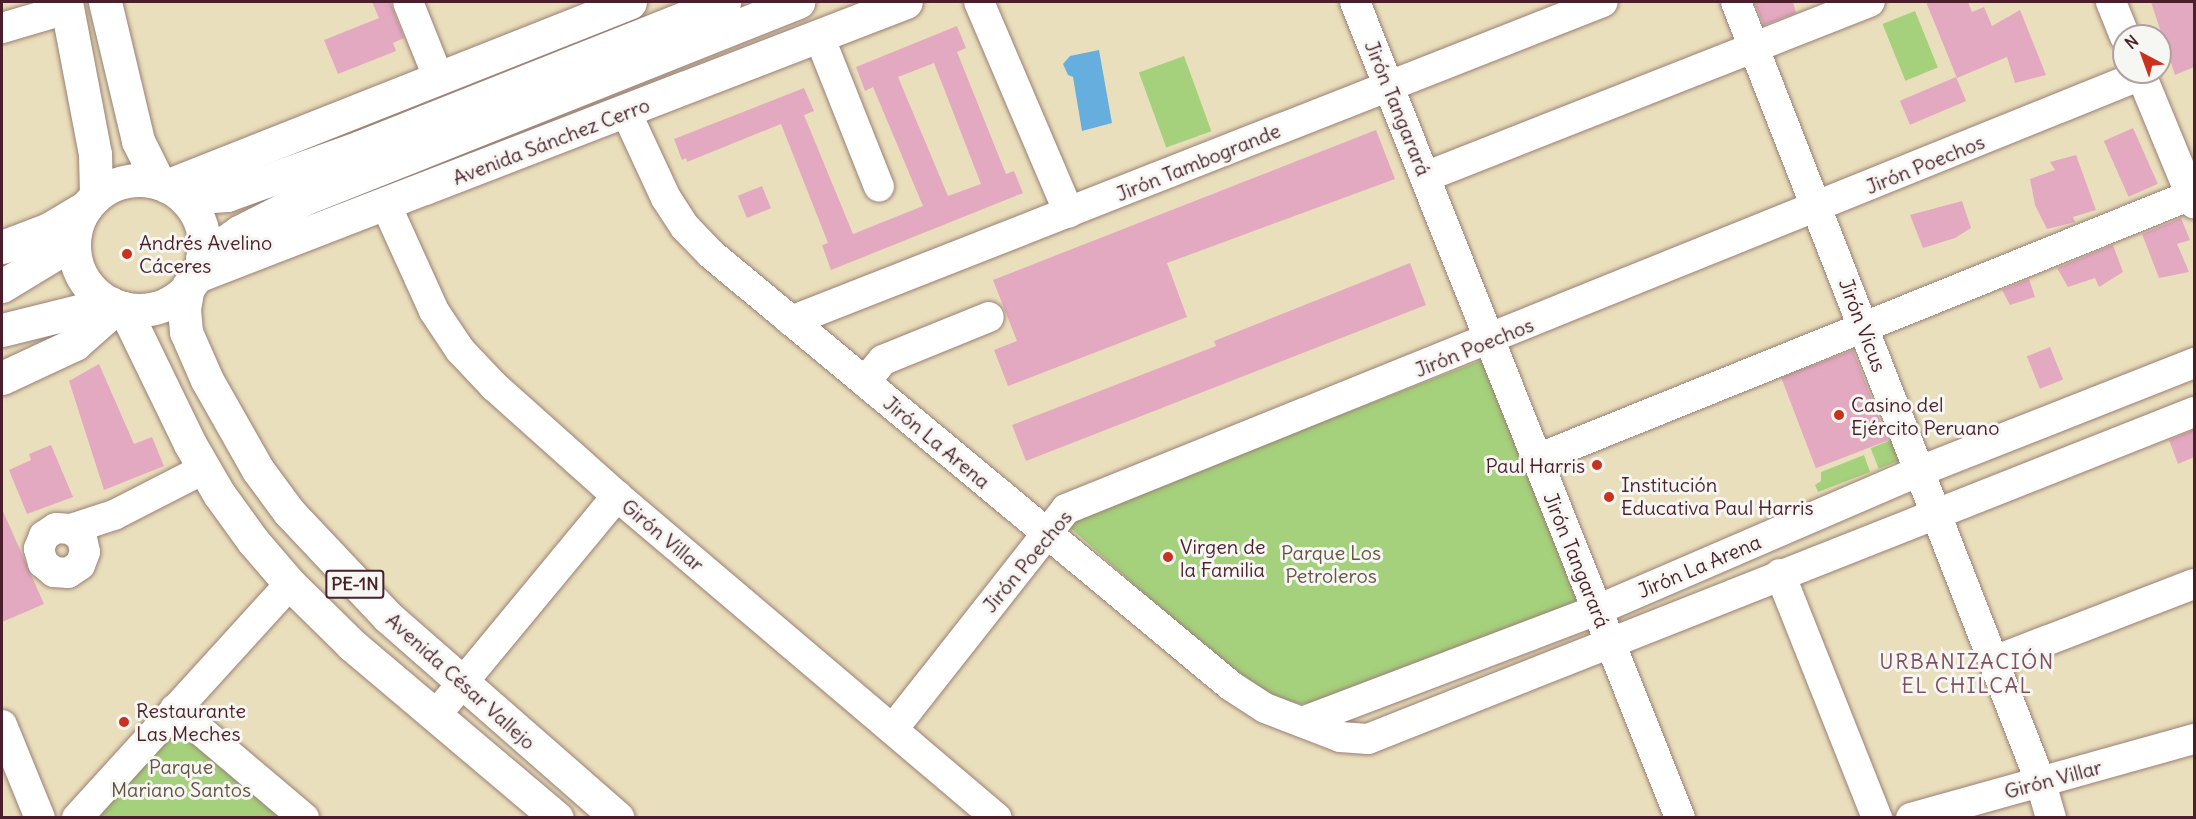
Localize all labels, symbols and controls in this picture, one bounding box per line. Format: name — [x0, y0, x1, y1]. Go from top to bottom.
north arrow — [2112, 24, 2172, 84]
text: N — [2121, 31, 2142, 53]
street label: Jirón Tangarará — [1360, 37, 1436, 179]
street label: Avenida Sánchez Cerro — [449, 92, 653, 190]
street label: Jirón Tambogrande — [1112, 118, 1284, 206]
street label: Jirón Poechos — [1862, 129, 1988, 199]
place label: Andrés Avelino Cáceres — [139, 231, 272, 278]
marker: Andrés Avelino Cáceres — [120, 247, 134, 261]
street label: Jirón Vicus — [1834, 275, 1892, 375]
street label: Jirón Poechos — [1411, 312, 1537, 382]
street label: Jirón La Arena — [879, 391, 995, 493]
place label: Casino del Ejército Peruano — [1851, 392, 1999, 439]
marker: Casino del Ejército Peruano — [1832, 408, 1846, 422]
place label: Paul Harris — [1486, 453, 1585, 477]
marker: Paul Harris — [1590, 458, 1604, 472]
place label: Institución Educativa Paul Harris — [1621, 473, 1814, 520]
street label: Jirón Tangarará — [1539, 489, 1615, 631]
marker: Institución Educativa Paul Harris — [1602, 490, 1616, 504]
street label: Girón Villar — [617, 494, 709, 576]
street label: Jirón Poechos — [977, 505, 1077, 617]
street label: Jirón La Arena — [1634, 529, 1764, 603]
place label: Virgen de la Familia — [1180, 534, 1266, 581]
park label: Parque Los Petroleros — [1281, 541, 1381, 588]
marker: Virgen de la Familia — [1161, 550, 1175, 564]
road number: PE-1N — [325, 569, 385, 599]
street label: Avenida César Vallejo — [381, 608, 541, 754]
district label: URBANIZACIÓN EL CHILCAL — [1879, 649, 2055, 699]
place label: Restaurante Las Meches — [136, 698, 246, 745]
marker: Restaurante Las Meches — [117, 715, 131, 729]
street label: Girón Villar — [2002, 754, 2104, 804]
park label: Parque Mariano Santos — [111, 755, 251, 802]

